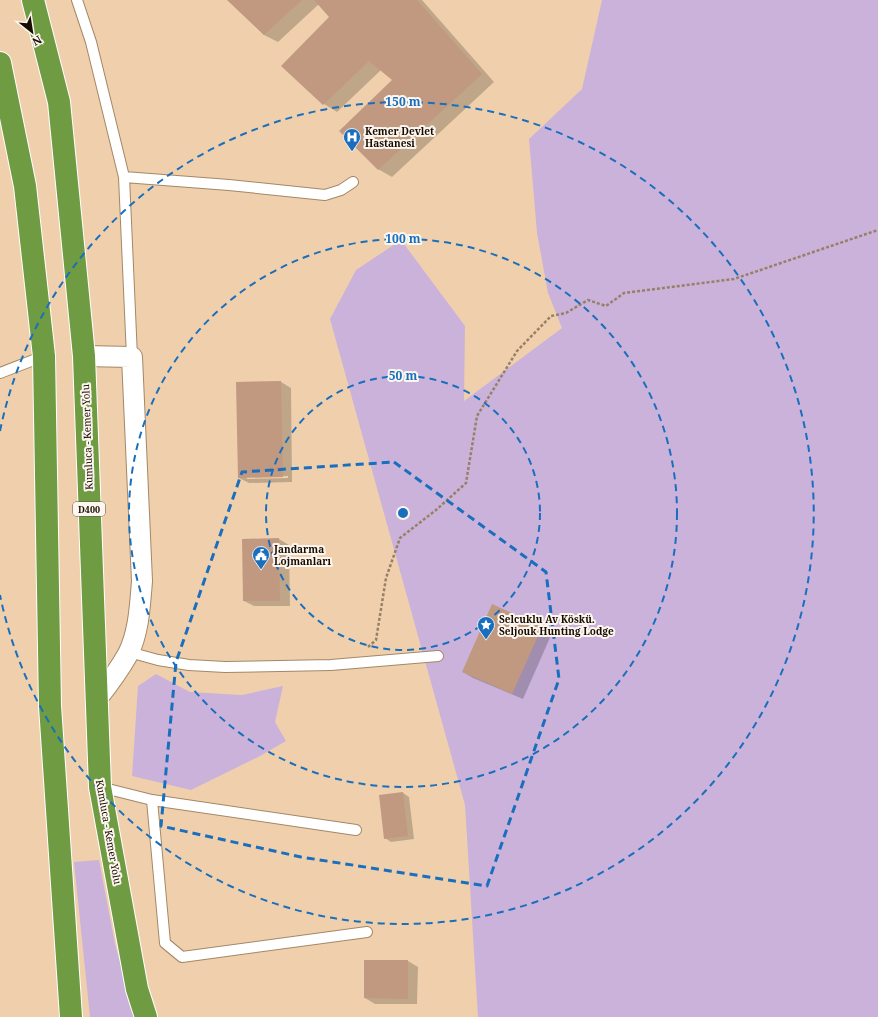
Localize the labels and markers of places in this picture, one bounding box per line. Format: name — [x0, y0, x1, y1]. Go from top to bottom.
place label: Kemer Devlet Hastanesi — [365, 124, 434, 150]
hospital icon: Kemer Devlet Hastanesi — [342, 127, 362, 152]
centre of rings — [396, 506, 410, 520]
place label: Jandarma Lojmanları — [273, 542, 331, 568]
public building icon: Jandarma Lojmanları — [251, 545, 271, 570]
place label: Selcuklu Av Köskü. Seljouk Hunting Lodge — [499, 612, 614, 638]
place icon: Selcuklu Av Köskü. Seljouk Hunting Lodge — [476, 615, 496, 640]

